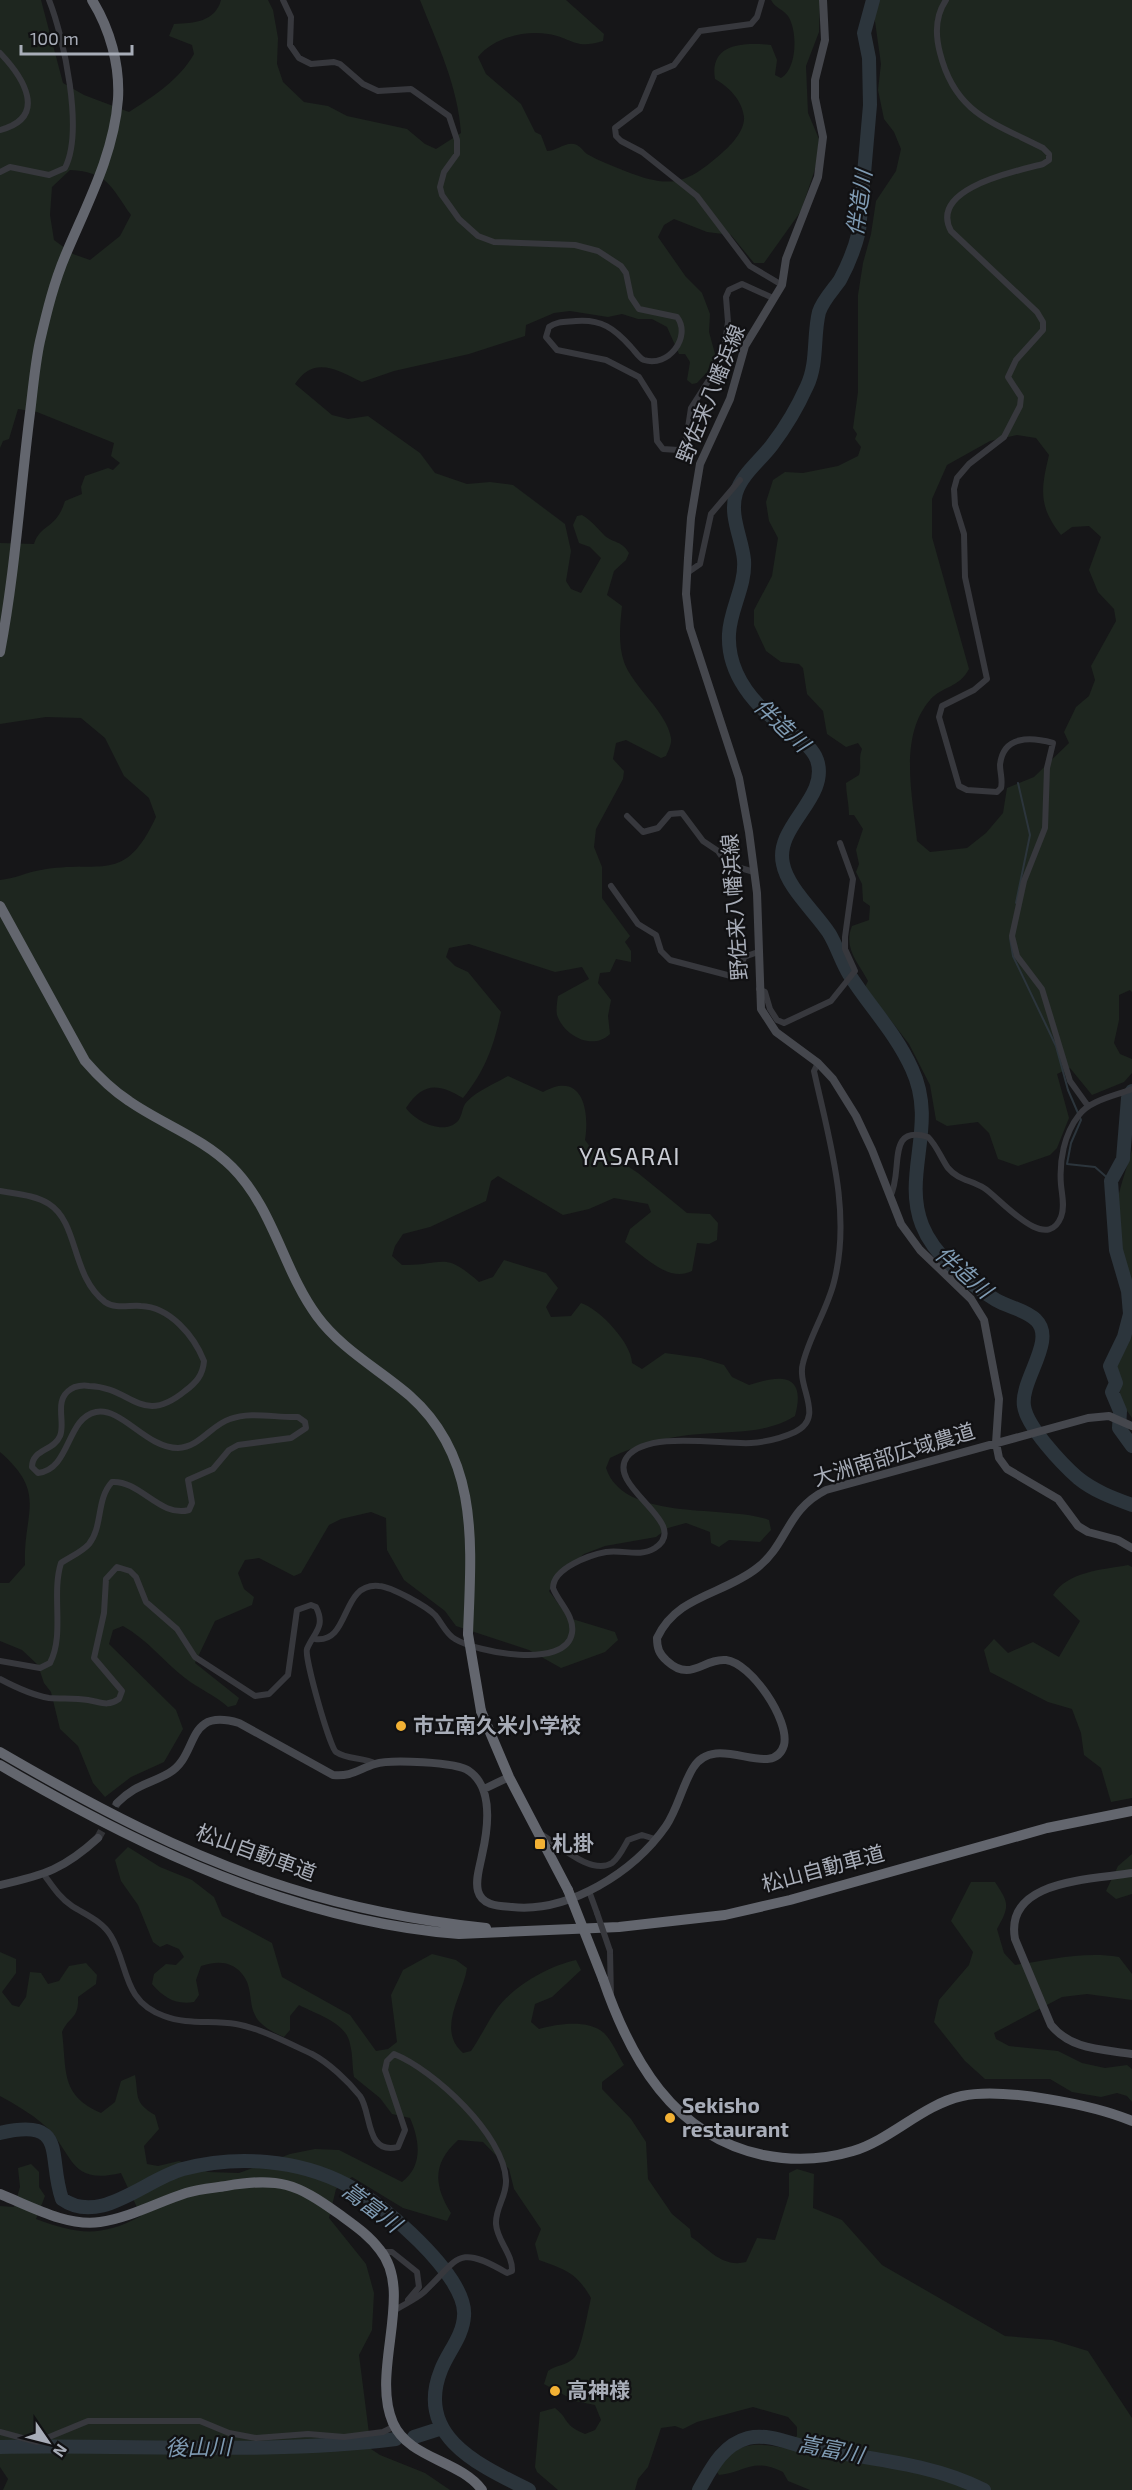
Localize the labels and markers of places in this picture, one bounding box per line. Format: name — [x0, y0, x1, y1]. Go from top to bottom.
place label: 市立南久米小学校 — [413, 1712, 581, 1737]
marker: 市立南久米小学校 — [394, 1719, 408, 1733]
place label: 札掛 — [552, 1830, 594, 1855]
marker: 札掛 — [533, 1837, 547, 1851]
place label: Sekisho restaurant — [682, 2092, 789, 2141]
marker: Sekisho restaurant — [663, 2111, 677, 2125]
place label: 高神様 — [567, 2377, 630, 2402]
marker: 高神様 — [548, 2384, 562, 2398]

